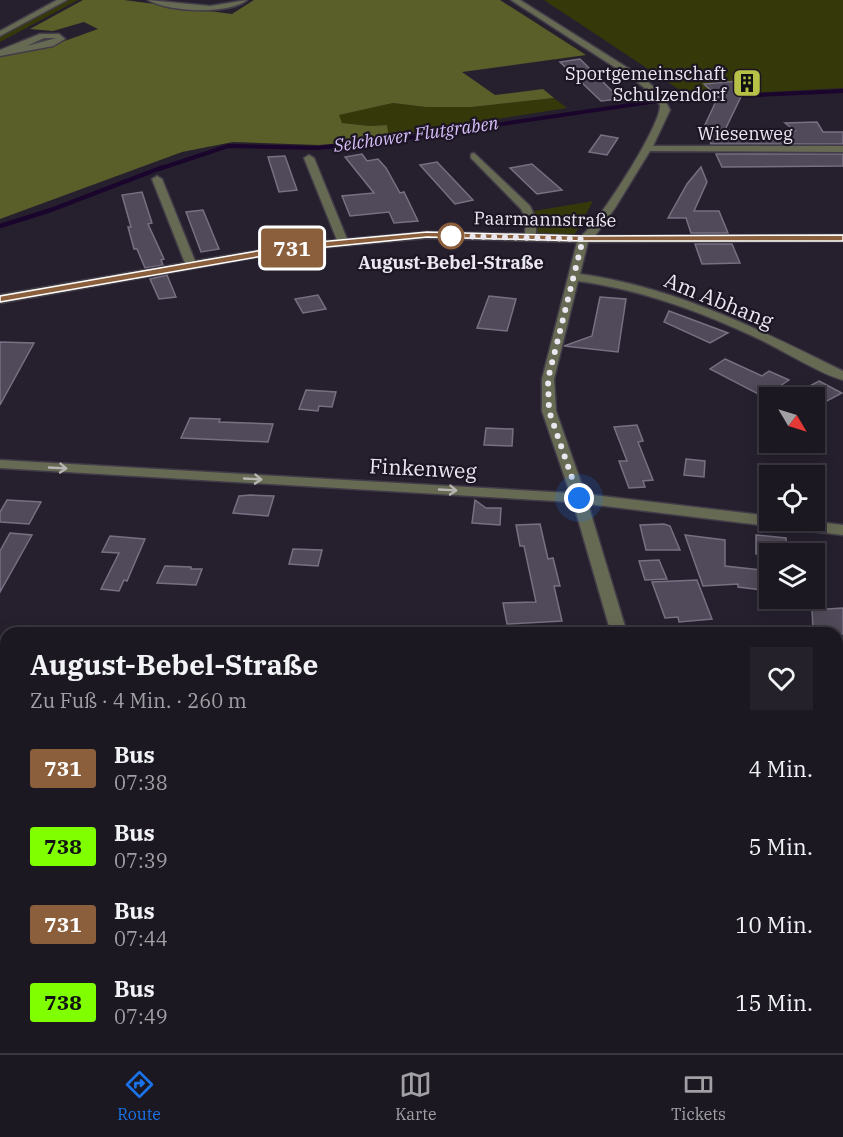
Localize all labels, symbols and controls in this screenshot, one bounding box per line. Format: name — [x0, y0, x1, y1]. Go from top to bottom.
place label: Sportgemeinschaft Schulzendorf — [565, 62, 728, 106]
building icon: Sportgemeinschaft Schulzendorf — [731, 67, 763, 99]
water label: Selchower Flutgraben — [331, 111, 501, 157]
street label: Wiesenweg — [697, 122, 793, 145]
street label: Paarmannstraße — [474, 206, 616, 232]
marker: August-Bebel-Straße — [438, 223, 464, 249]
line badge: 731 — [258, 228, 326, 268]
text: 731 — [273, 234, 311, 262]
place label: August-Bebel-Straße — [358, 251, 544, 274]
street label: Am Abhang — [660, 265, 778, 335]
north arrow — [759, 387, 825, 453]
map controls — [759, 387, 825, 609]
street label: Finkenweg — [368, 451, 478, 485]
one-way arrow — [48, 462, 68, 473]
button: locate — [759, 465, 825, 531]
one-way arrow — [243, 473, 263, 484]
your location — [564, 483, 594, 513]
one-way arrow — [437, 485, 457, 496]
button: layers — [759, 543, 825, 609]
text: August-Bebel-Straße — [30, 646, 318, 683]
button: heart — [750, 647, 813, 710]
text: Zu Fuß · 4 Min. · 260 m — [30, 687, 247, 714]
text: Bus — [114, 740, 155, 769]
text: 731 — [44, 754, 82, 782]
text: 4 Min. — [748, 754, 813, 783]
text: 07:38 — [114, 769, 168, 796]
text: Bus — [114, 818, 155, 847]
text: 738 — [44, 832, 82, 860]
text: 5 Min. — [748, 832, 813, 861]
text: 07:39 — [114, 847, 168, 874]
text: Bus — [114, 896, 155, 925]
text: 731 — [44, 910, 82, 938]
text: 10 Min. — [735, 910, 813, 939]
text: 07:44 — [114, 925, 168, 952]
text: Bus — [114, 974, 155, 1003]
text: 738 — [44, 988, 82, 1016]
text: 15 Min. — [735, 988, 813, 1017]
text: 07:49 — [114, 1003, 168, 1030]
tab: Route — [117, 1068, 161, 1124]
tab: Karte — [395, 1068, 437, 1124]
tab: Tickets — [671, 1068, 726, 1124]

